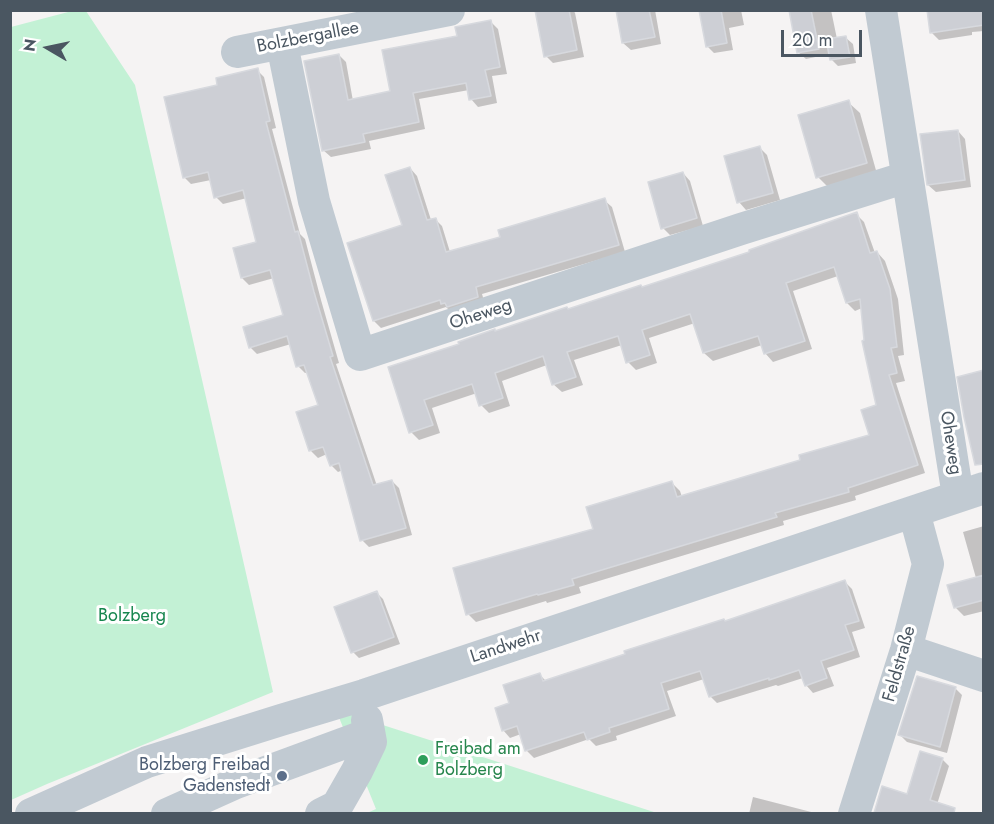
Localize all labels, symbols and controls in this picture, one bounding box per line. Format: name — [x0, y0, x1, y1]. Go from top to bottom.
north arrow — [18, 18, 78, 78]
street label: Bolzbergallee — [255, 18, 361, 58]
scale bar — [784, 18, 865, 56]
text: 20 m — [792, 27, 832, 53]
text: N — [17, 37, 42, 53]
street label: Oheweg — [447, 295, 515, 335]
street label: Oheweg — [934, 410, 966, 476]
park label: Bolzberg — [98, 606, 166, 628]
street label: Feldstraße — [879, 624, 921, 704]
street label: Landwehr — [468, 625, 544, 669]
place label: Freibad am Bolzberg — [435, 739, 521, 782]
marker: Freibad am Bolzberg — [416, 753, 430, 767]
place label: Bolzberg Freibad Gadenstedt — [139, 755, 270, 798]
marker: Bolzberg Freibad Gadenstedt — [275, 769, 289, 783]

